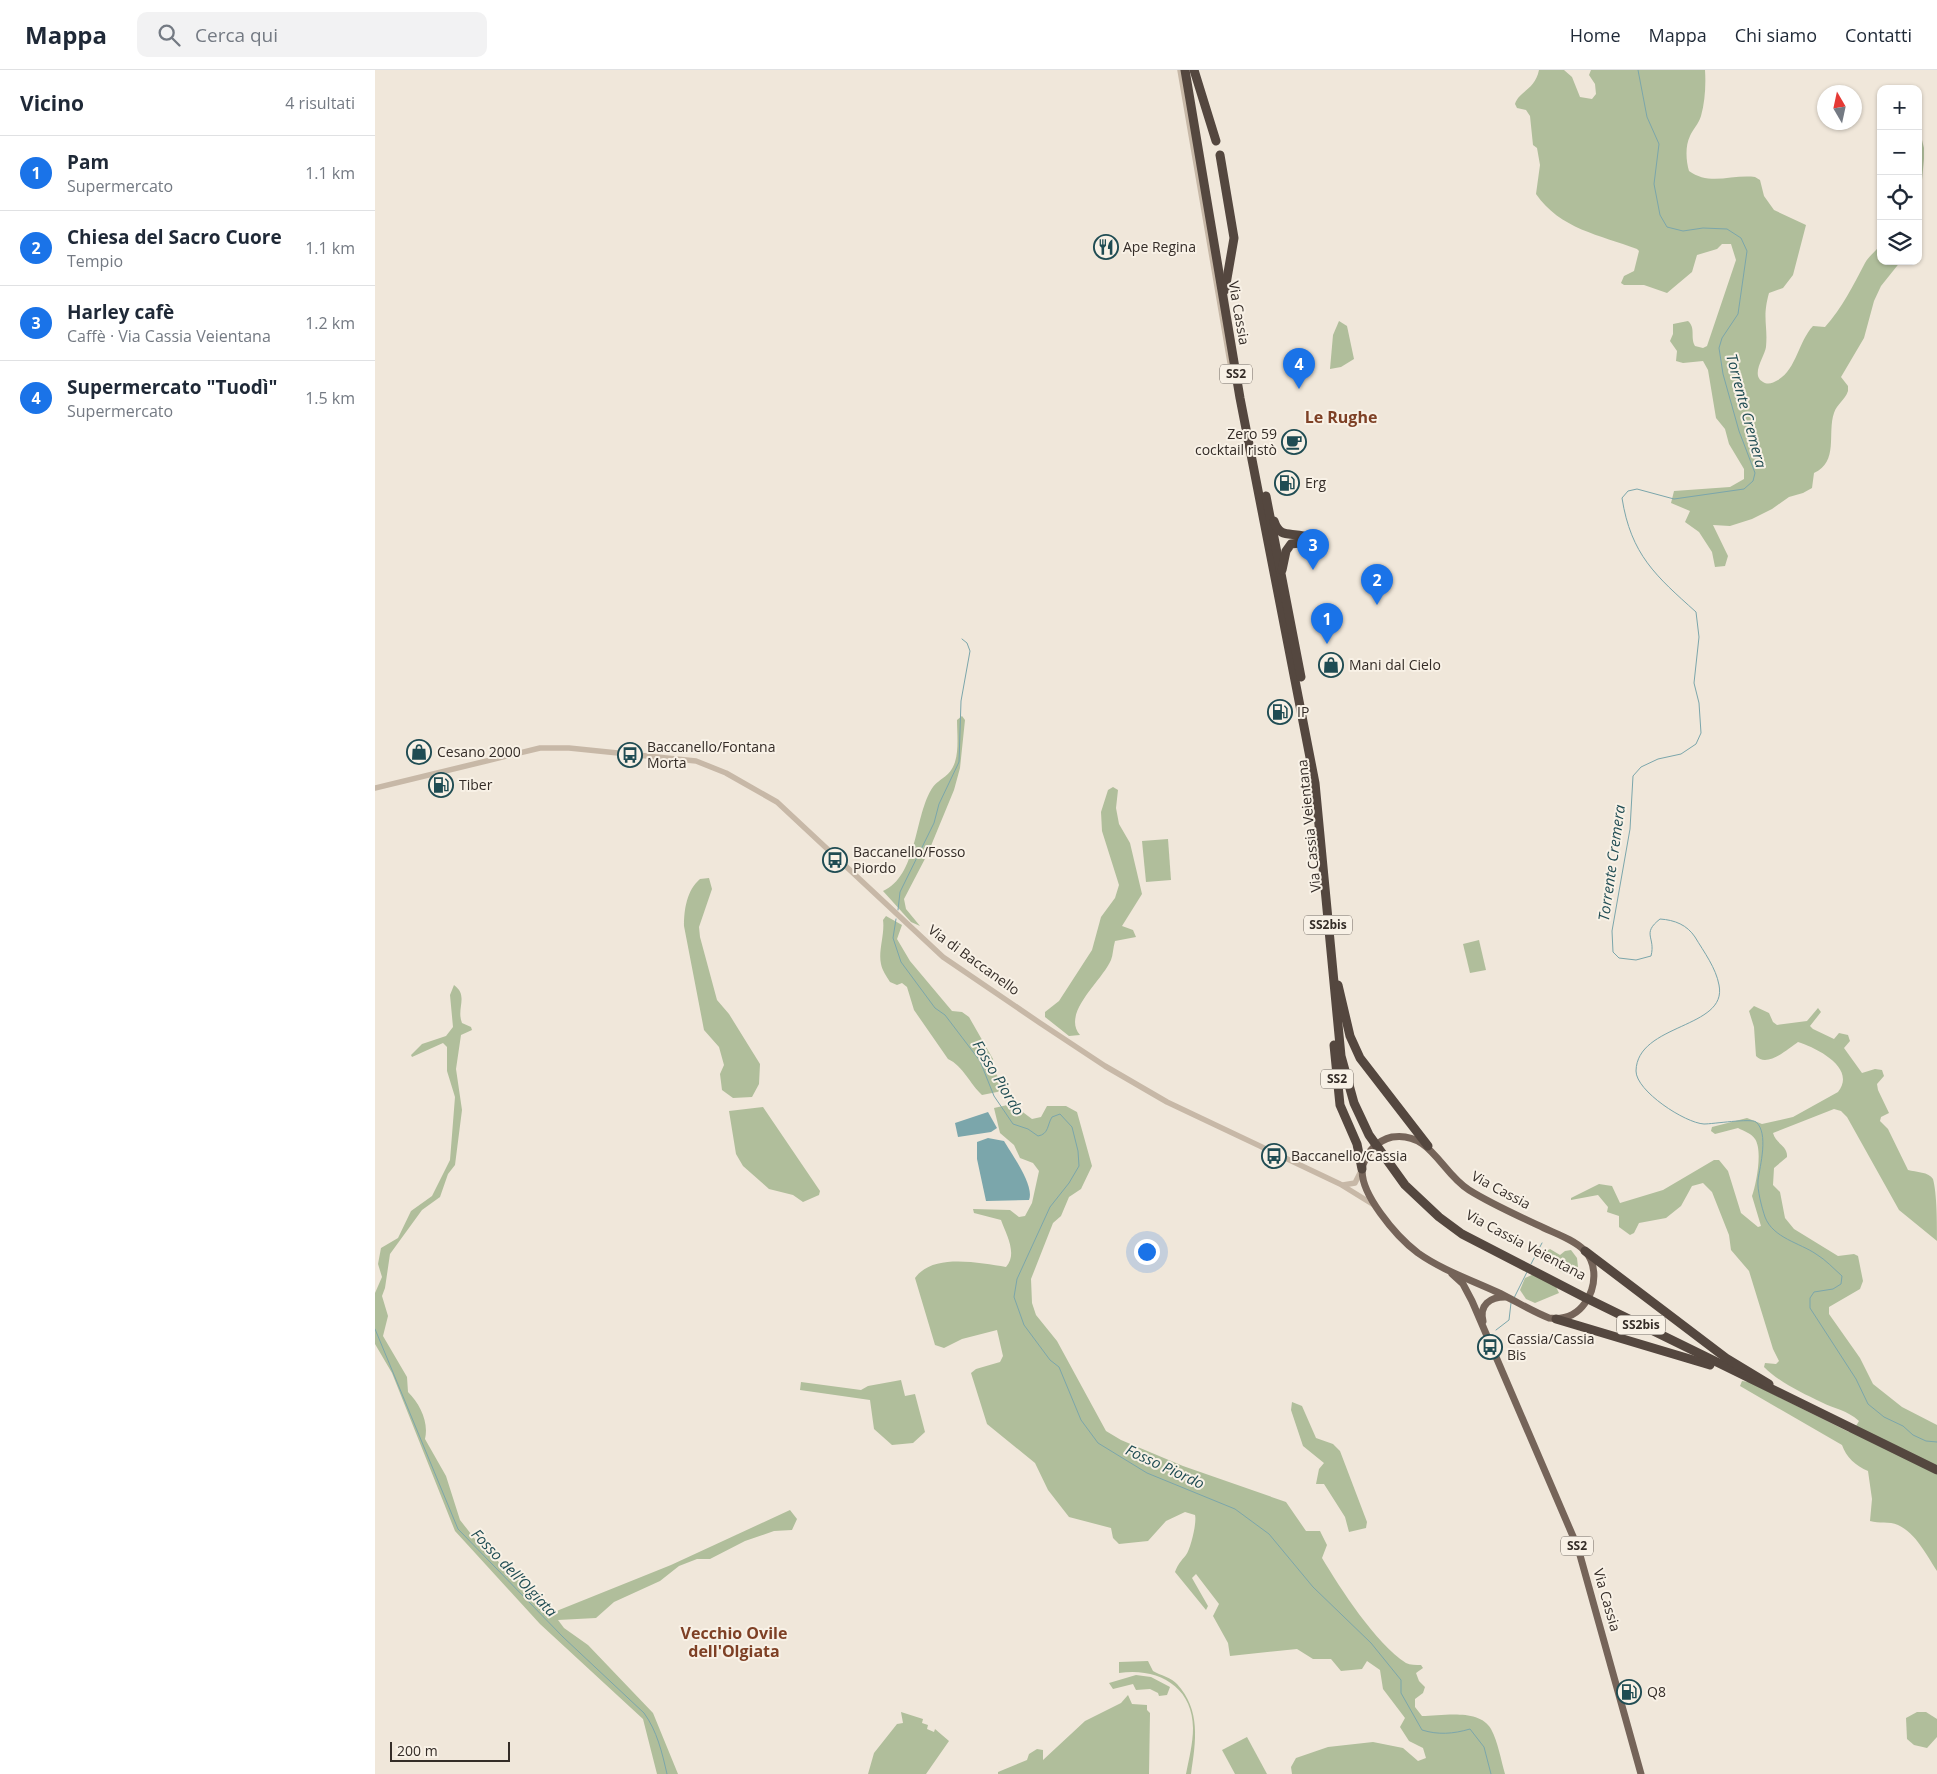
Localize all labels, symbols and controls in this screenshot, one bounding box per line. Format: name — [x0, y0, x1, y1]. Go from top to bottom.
search box — [137, 12, 487, 57]
text: Mappa — [25, 18, 107, 51]
icon: search — [155, 21, 183, 49]
text: Cerca qui — [195, 22, 278, 48]
text: Home — [1570, 23, 1621, 47]
text: Mappa — [1649, 23, 1707, 47]
text: Chi siamo — [1735, 23, 1817, 47]
text: Contatti — [1845, 23, 1912, 47]
north arrow — [1817, 85, 1862, 130]
map controls — [1877, 85, 1922, 265]
button: + — [1877, 85, 1922, 130]
text: Vicino — [20, 89, 84, 117]
text: 4 risultati — [285, 92, 355, 114]
button: − — [1877, 130, 1922, 175]
text: Pam — [67, 149, 109, 175]
text: 1 — [31, 162, 41, 184]
text: 1.1 km — [305, 162, 355, 184]
text: Supermercato — [67, 175, 173, 197]
button: locate — [1877, 175, 1922, 220]
button: layers — [1877, 220, 1922, 265]
text: Chiesa del Sacro Cuore — [67, 224, 282, 250]
restaurant icon: Ape Regina — [1093, 234, 1119, 260]
text: 2 — [31, 237, 41, 259]
text: 1.1 km — [305, 237, 355, 259]
place label: Ape Regina — [1123, 237, 1196, 256]
text: Tempio — [67, 250, 123, 272]
street label: Via Cassia — [1225, 279, 1254, 346]
text: Harley cafè — [67, 299, 174, 325]
text: 3 — [31, 312, 41, 334]
text: 1.2 km — [305, 312, 355, 334]
text: Caffè · Via Cassia Veientana — [67, 325, 271, 347]
pin: 4 — [1283, 348, 1315, 389]
water label: Torrente Cremera — [1722, 351, 1772, 471]
road number: SS2 — [1220, 364, 1252, 384]
text: Supermercato "Tuodì" — [67, 374, 278, 400]
text: 4 — [31, 387, 41, 409]
text: 1.5 km — [305, 387, 355, 409]
text: Supermercato — [67, 400, 173, 422]
district label: Le Rughe — [1305, 406, 1377, 428]
place label: Zero 59 cocktail ristò — [1195, 424, 1277, 459]
cafe icon: Zero 59 cocktail ristò — [1281, 429, 1307, 455]
fuel station icon: Erg — [1274, 470, 1300, 496]
place label: Erg — [1305, 473, 1327, 492]
pin: 3 — [1297, 529, 1329, 570]
pin: 2 — [1361, 564, 1393, 605]
pin: 1 — [1311, 603, 1343, 644]
shop icon: Mani dal Cielo — [1318, 652, 1344, 678]
place label: Mani dal Cielo — [1349, 655, 1441, 674]
fuel station icon: IP — [1267, 699, 1293, 725]
place label: IP — [1297, 702, 1309, 721]
place label: Baccanello/Fontana Morta — [647, 737, 775, 772]
shop icon: Cesano 2000 — [406, 739, 432, 765]
place label: Cesano 2000 — [437, 742, 521, 761]
bus stop icon: Baccanello/Fontana Morta — [617, 742, 643, 768]
street label: Via Cassia Veientana — [1292, 759, 1325, 893]
fuel station icon: Tiber — [428, 772, 454, 798]
place label: Tiber — [459, 775, 493, 794]
water label: Torrente Cremera — [1593, 803, 1629, 922]
place label: Baccanello/Fosso Piordo — [853, 842, 966, 877]
bus stop icon: Baccanello/Fosso Piordo — [822, 847, 848, 873]
road number: SS2bis — [1304, 916, 1352, 934]
street label: Via di Baccanello — [925, 920, 1024, 999]
water label: Fosso Piordo — [968, 1036, 1029, 1119]
road number: SS2 — [1321, 1070, 1353, 1089]
bus stop icon: Baccanello/Cassia — [1261, 1143, 1287, 1169]
place label: Baccanello/Cassia — [1291, 1146, 1407, 1165]
street label: Via Cassia — [1468, 1166, 1534, 1213]
street label: Via Cassia Veientana — [1463, 1205, 1590, 1284]
your location — [1134, 1239, 1160, 1265]
road number: SS2bis — [1617, 1316, 1665, 1334]
place label: Cassia/Cassia Bis — [1507, 1329, 1595, 1364]
bus stop icon: Cassia/Cassia Bis — [1477, 1334, 1503, 1360]
water label: Fosso Piordo — [1123, 1439, 1208, 1493]
water label: Fosso dell’Olgiata — [468, 1524, 562, 1621]
road number: SS2 — [1561, 1536, 1593, 1555]
street label: Via Cassia — [1589, 1566, 1626, 1634]
district label: Vecchio Ovile dell'Olgiata — [681, 1622, 787, 1662]
fuel station icon: Q8 — [1616, 1679, 1642, 1705]
place label: Q8 — [1647, 1682, 1666, 1701]
scale bar — [390, 1739, 510, 1762]
text: 200 m — [397, 1741, 438, 1760]

